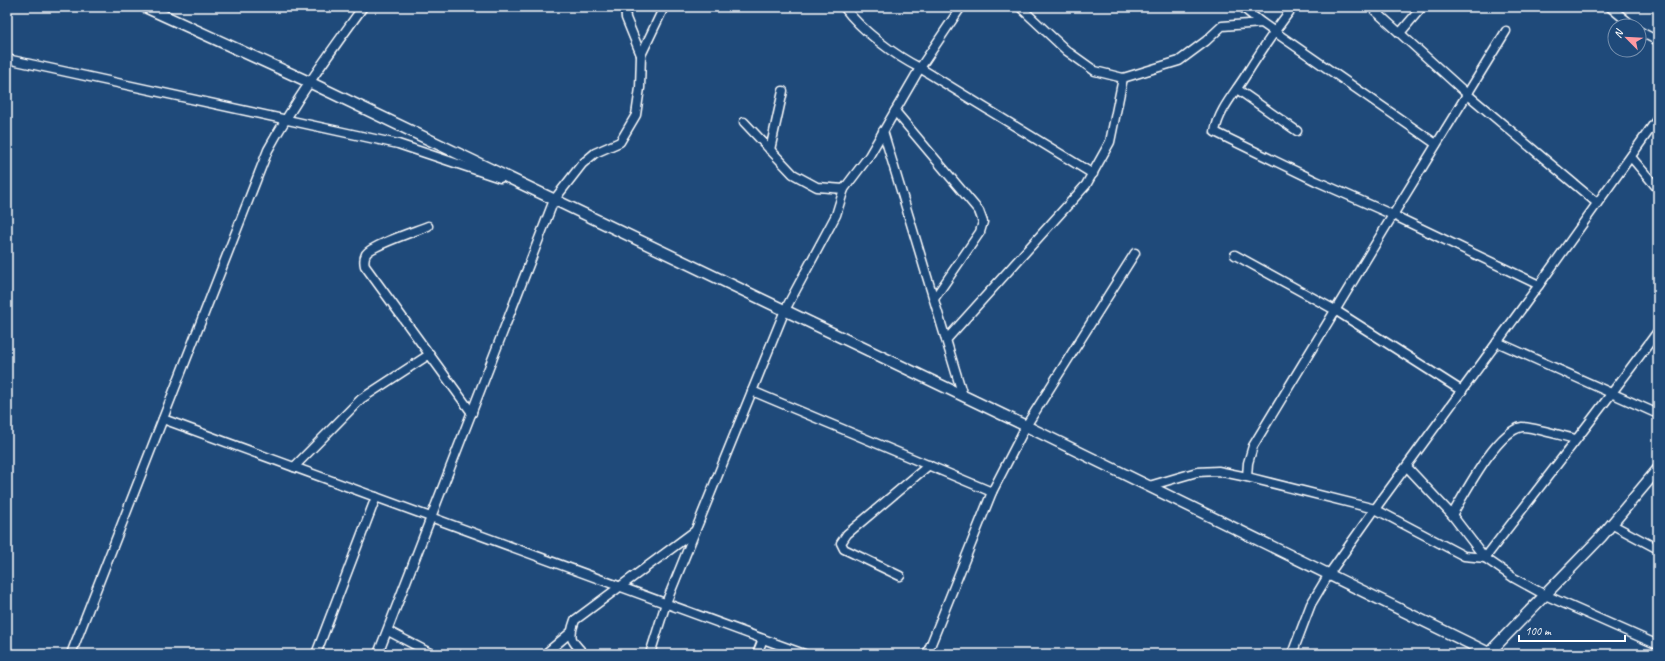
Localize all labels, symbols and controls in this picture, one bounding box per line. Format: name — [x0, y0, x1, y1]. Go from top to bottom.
north arrow — [1607, 18, 1647, 58]
text: N — [1610, 26, 1627, 40]
scale bar — [1519, 617, 1625, 643]
text: 100 m — [1525, 623, 1552, 639]

